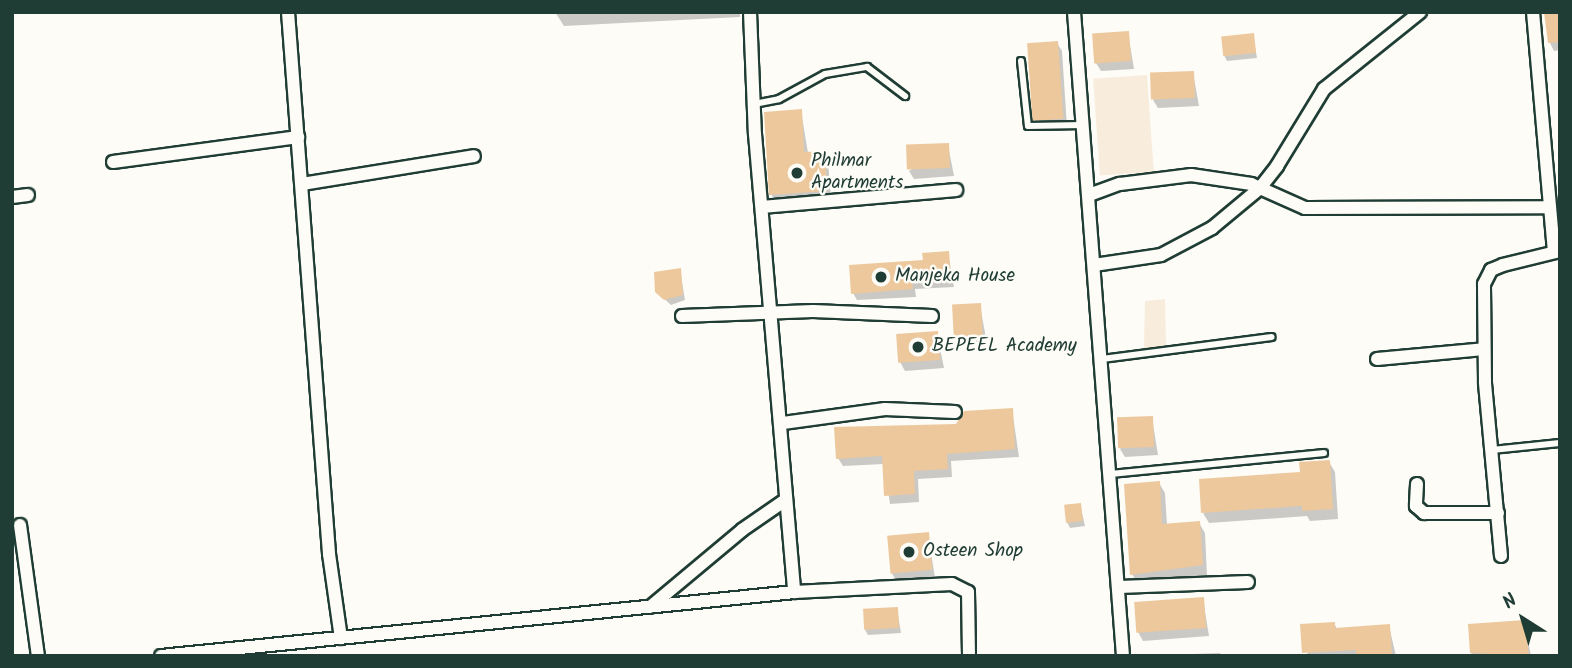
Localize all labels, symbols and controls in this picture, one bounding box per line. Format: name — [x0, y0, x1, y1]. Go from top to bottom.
place label: Philmar Apartments — [811, 151, 903, 195]
marker: Philmar Apartments — [789, 165, 805, 181]
place label: Manjeka House — [895, 266, 1015, 288]
marker: Manjeka House — [873, 269, 889, 285]
place label: BEPEEL Academy — [932, 336, 1077, 358]
marker: BEPEEL Academy — [910, 339, 926, 355]
place label: Osteen Shop — [923, 541, 1023, 563]
marker: Osteen Shop — [901, 544, 917, 560]
north arrow — [1488, 584, 1558, 654]
text: N — [1497, 587, 1524, 618]

